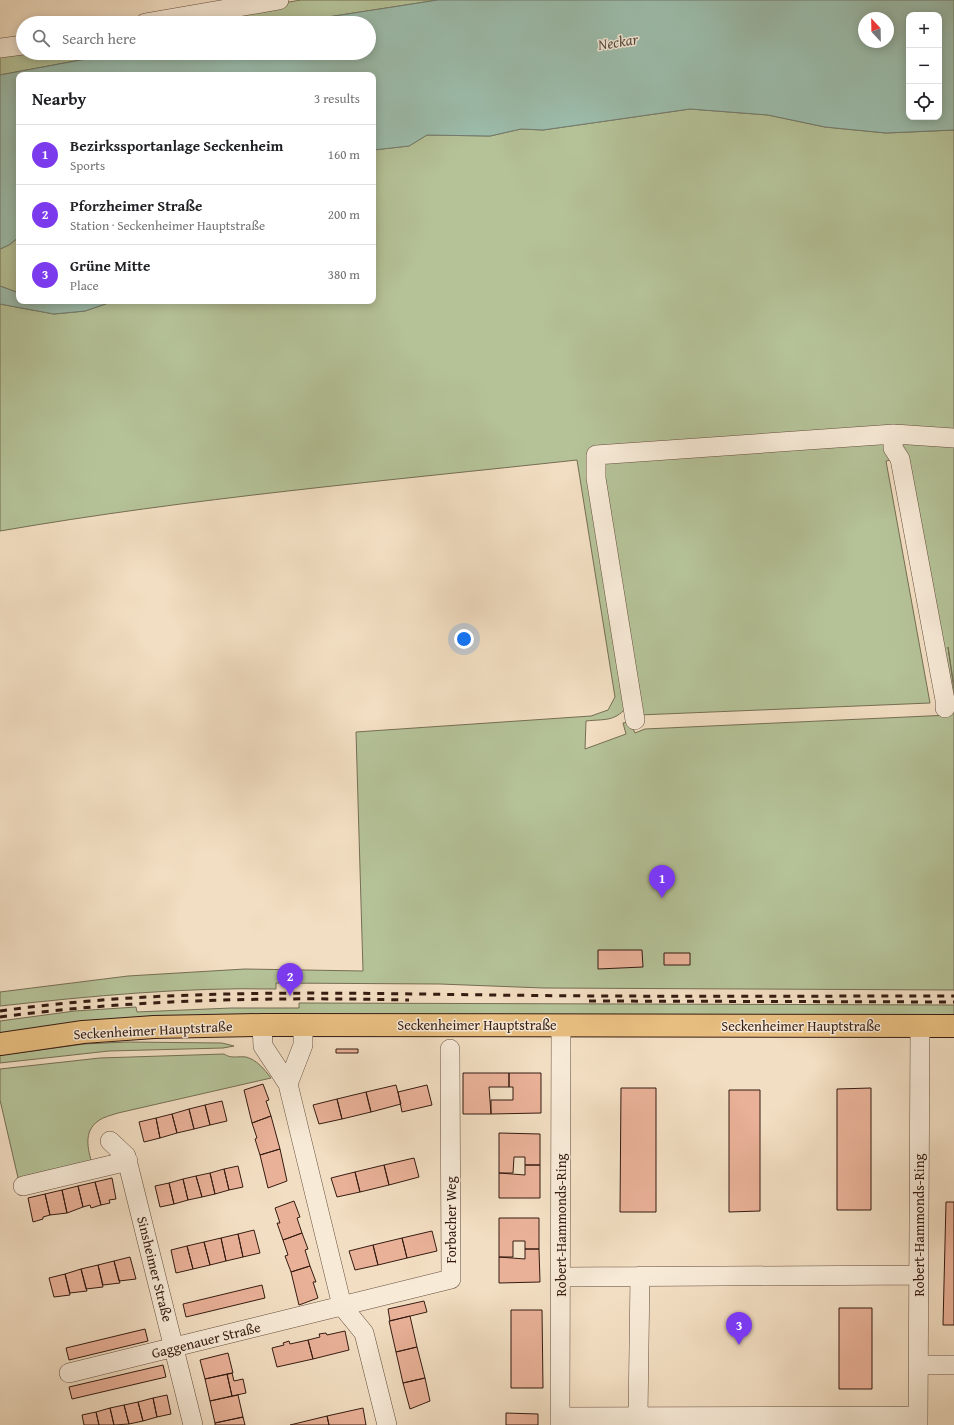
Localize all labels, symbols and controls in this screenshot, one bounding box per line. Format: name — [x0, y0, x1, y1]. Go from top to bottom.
north arrow — [858, 12, 894, 48]
map controls — [906, 12, 942, 120]
button: + — [906, 12, 942, 48]
search box — [16, 16, 376, 60]
icon: search — [30, 27, 52, 49]
text: Search here — [62, 28, 136, 49]
water label: Neckar — [596, 28, 640, 55]
button: − — [906, 48, 942, 84]
button: locate — [906, 84, 942, 120]
text: Nearby — [32, 86, 86, 111]
text: 3 results — [314, 89, 360, 108]
text: Bezirkssportanlage Seckenheim — [70, 135, 283, 156]
text: 1 — [42, 145, 48, 164]
text: 160 m — [328, 145, 360, 164]
text: Sports — [70, 156, 105, 175]
text: Pforzheimer Straße — [70, 195, 202, 216]
text: 2 — [42, 205, 48, 224]
text: 200 m — [328, 205, 360, 224]
text: Station · Seckenheimer Hauptstraße — [70, 216, 265, 235]
text: Grüne Mitte — [70, 255, 150, 276]
text: 3 — [42, 265, 48, 284]
text: 380 m — [328, 265, 360, 284]
text: Place — [70, 276, 99, 295]
your location — [454, 629, 474, 649]
pin: 1 — [649, 865, 675, 898]
pin: 2 — [277, 963, 303, 996]
street label: Seckenheimer Hauptstraße — [397, 1015, 557, 1035]
street label: Seckenheimer Hauptstraße — [73, 1016, 234, 1044]
street label: Seckenheimer Hauptstraße — [721, 1016, 881, 1036]
street label: Robert-Hammonds-Ring — [551, 1153, 571, 1296]
street label: Robert-Hammonds-Ring — [909, 1153, 929, 1296]
street label: Forbacher Weg — [441, 1176, 461, 1264]
street label: Sinsheimer Straße — [132, 1214, 178, 1324]
pin: 3 — [726, 1312, 752, 1345]
street label: Gaggenauer Straße — [149, 1317, 263, 1363]

